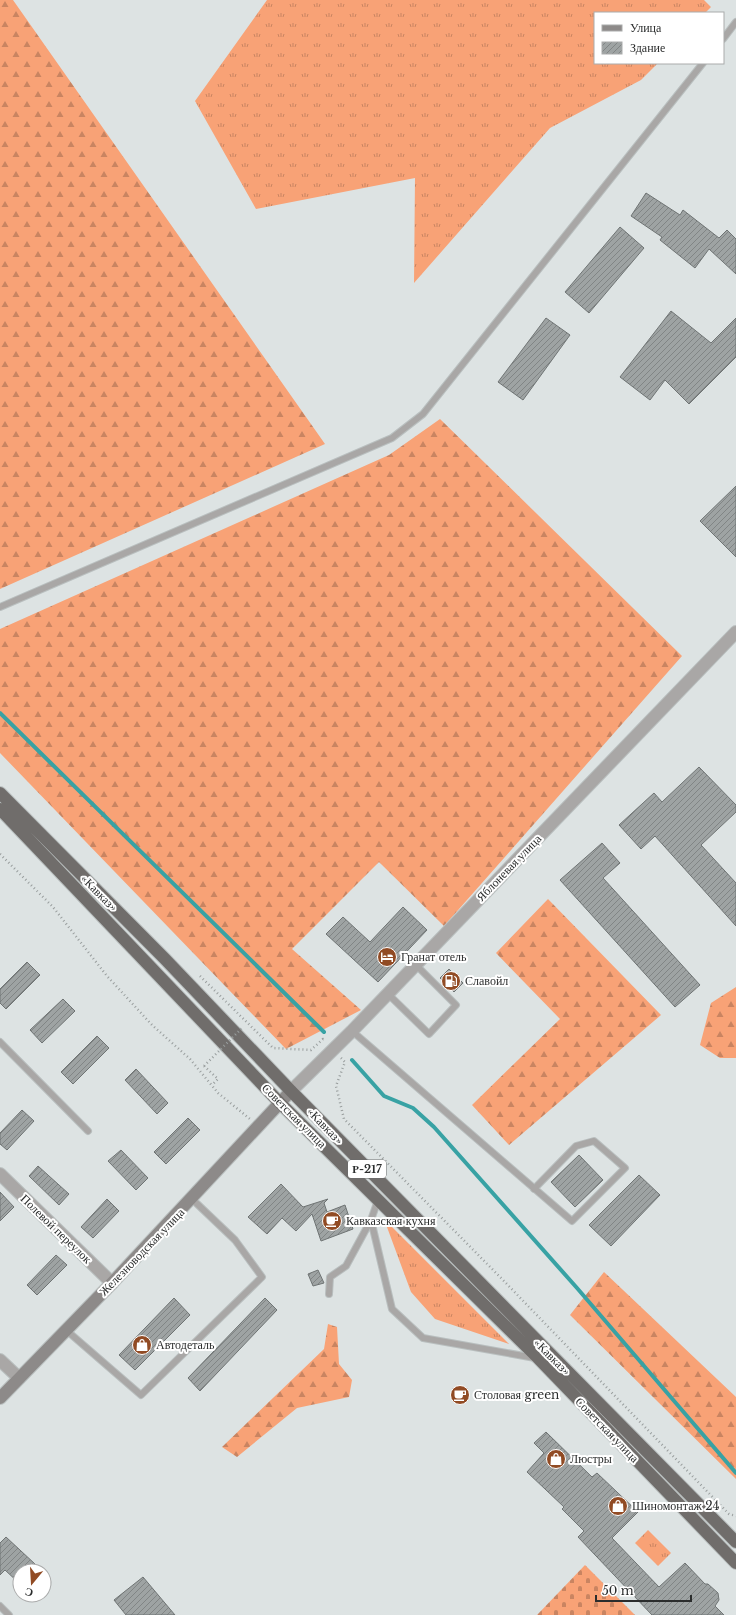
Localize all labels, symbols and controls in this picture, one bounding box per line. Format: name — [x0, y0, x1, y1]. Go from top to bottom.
legend — [594, 12, 724, 64]
text: Улица — [630, 20, 662, 35]
text: Здание — [630, 40, 665, 55]
street label: Яблоневая улица — [473, 831, 545, 904]
street label: «Кавказ» — [78, 871, 121, 914]
hotel icon: Гранат отель — [376, 946, 398, 968]
place label: Гранат отель — [401, 949, 467, 964]
fuel station icon: Славойл — [440, 970, 462, 992]
place label: Славойл — [465, 973, 508, 988]
street label: Советская улица — [259, 1080, 330, 1152]
street label: «Кавказ» — [304, 1104, 347, 1148]
road number: Р-217 — [348, 1160, 386, 1178]
street label: Полевой переулок — [18, 1191, 95, 1267]
street label: Железноводская улица — [96, 1204, 188, 1299]
cafe icon: Кавказская кухня — [321, 1210, 343, 1232]
place label: Кавказская кухня — [346, 1213, 436, 1228]
shop icon: Автодеталь — [131, 1334, 153, 1356]
street label: «Кавказ» — [531, 1335, 574, 1378]
place label: Автодеталь — [156, 1337, 215, 1352]
cafe icon: Столовая green — [449, 1384, 471, 1406]
place label: Столовая green — [474, 1387, 559, 1402]
street label: Советская улица — [572, 1394, 643, 1466]
shop icon: Люстры — [545, 1448, 567, 1470]
place label: Люстры — [570, 1451, 612, 1466]
shop icon: Шиномонтаж 24 — [607, 1495, 629, 1517]
place label: Шиномонтаж 24 — [632, 1498, 720, 1513]
north arrow — [12, 1563, 52, 1603]
scale bar — [596, 1577, 691, 1603]
text: 50 m — [602, 1583, 634, 1598]
text: С — [23, 1585, 35, 1600]

